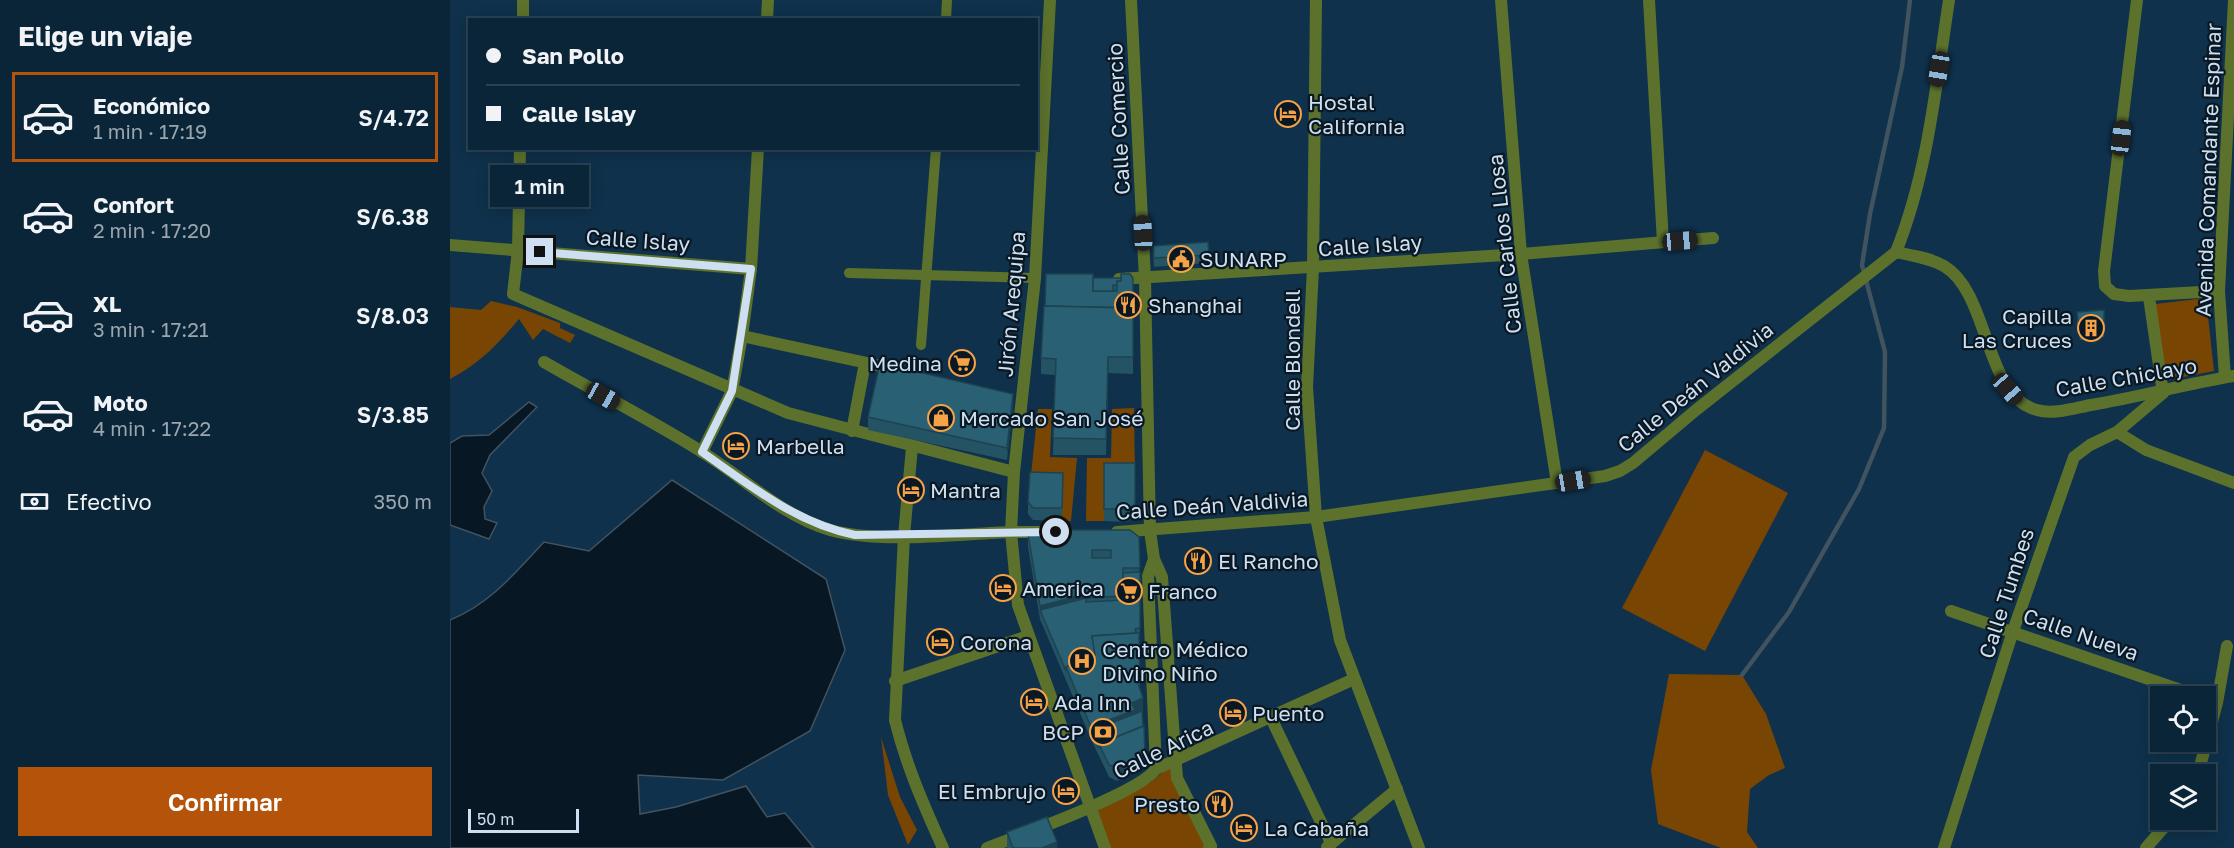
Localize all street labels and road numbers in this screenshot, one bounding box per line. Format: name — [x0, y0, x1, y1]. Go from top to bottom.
street label: Avenida Comandante Espinar — [2190, 23, 2226, 317]
street label: Calle Comercio — [1101, 42, 1135, 196]
street label: Calle Carlos Llosa — [1482, 153, 1526, 335]
street label: Calle Islay — [585, 223, 691, 257]
street label: Calle Islay — [1317, 228, 1423, 262]
street label: Jirón Arequipa — [992, 230, 1030, 378]
street label: Calle Blondell — [1279, 289, 1305, 431]
street label: Calle Deán Valdivia — [1612, 316, 1778, 458]
street label: Calle Chiclayo — [2053, 352, 2199, 402]
street label: Calle Deán Valdivia — [1115, 485, 1309, 525]
street label: Calle Tumbes — [1973, 525, 2039, 661]
street label: Calle Nueva — [2020, 602, 2142, 666]
street label: Calle Arica — [1109, 714, 1217, 784]

